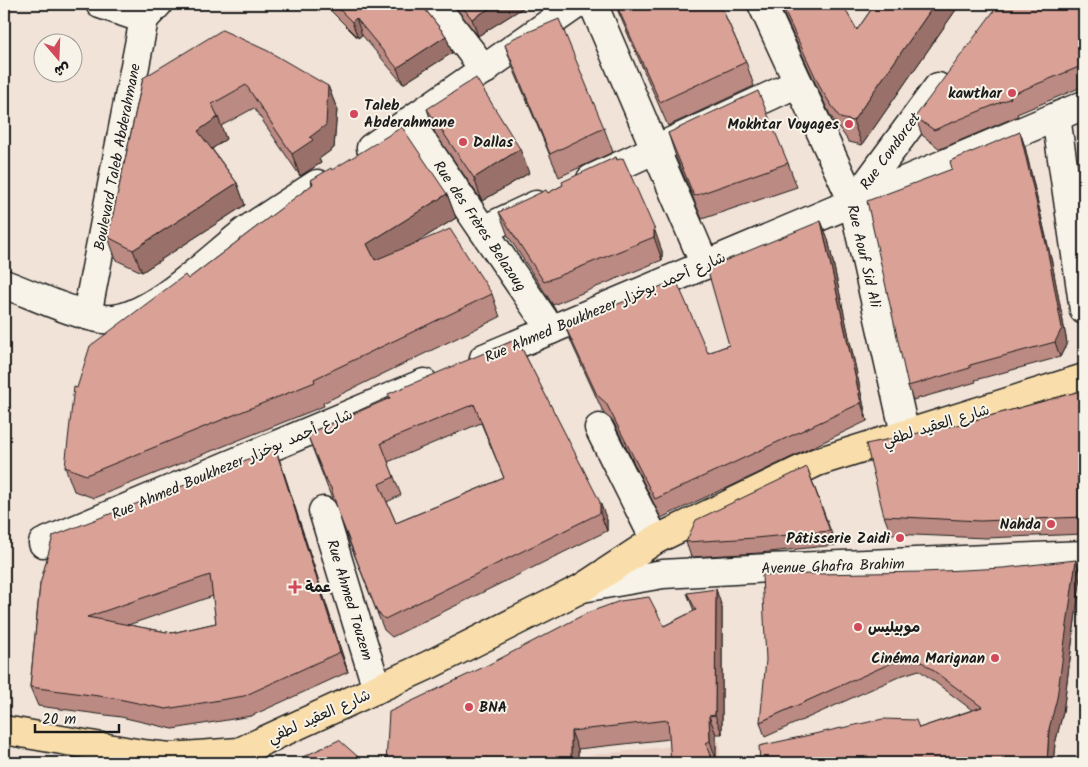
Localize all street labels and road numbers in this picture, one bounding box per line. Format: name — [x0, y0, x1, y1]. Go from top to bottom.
street label: Boulevard Taleb Abderahmane — [88, 61, 148, 253]
street label: Rue Condorcet — [854, 108, 927, 195]
street label: Rue des Frères Belazoug — [426, 156, 532, 297]
street label: Rue Aouf Sid Ali — [840, 202, 887, 311]
street label: Rue Ahmed Boukhezer شارع أحمد بوخزار — [481, 246, 730, 370]
street label: شارع العقيد لطفي — [880, 398, 993, 454]
street label: Rue Ahmed Boukhezer شارع أحمد بوخزار — [108, 403, 357, 527]
street label: Rue Ahmed Touzem — [319, 537, 379, 664]
street label: Avenue Ghafra Brahim — [761, 553, 905, 581]
street label: شارع العقيد لطفي — [264, 683, 375, 750]

